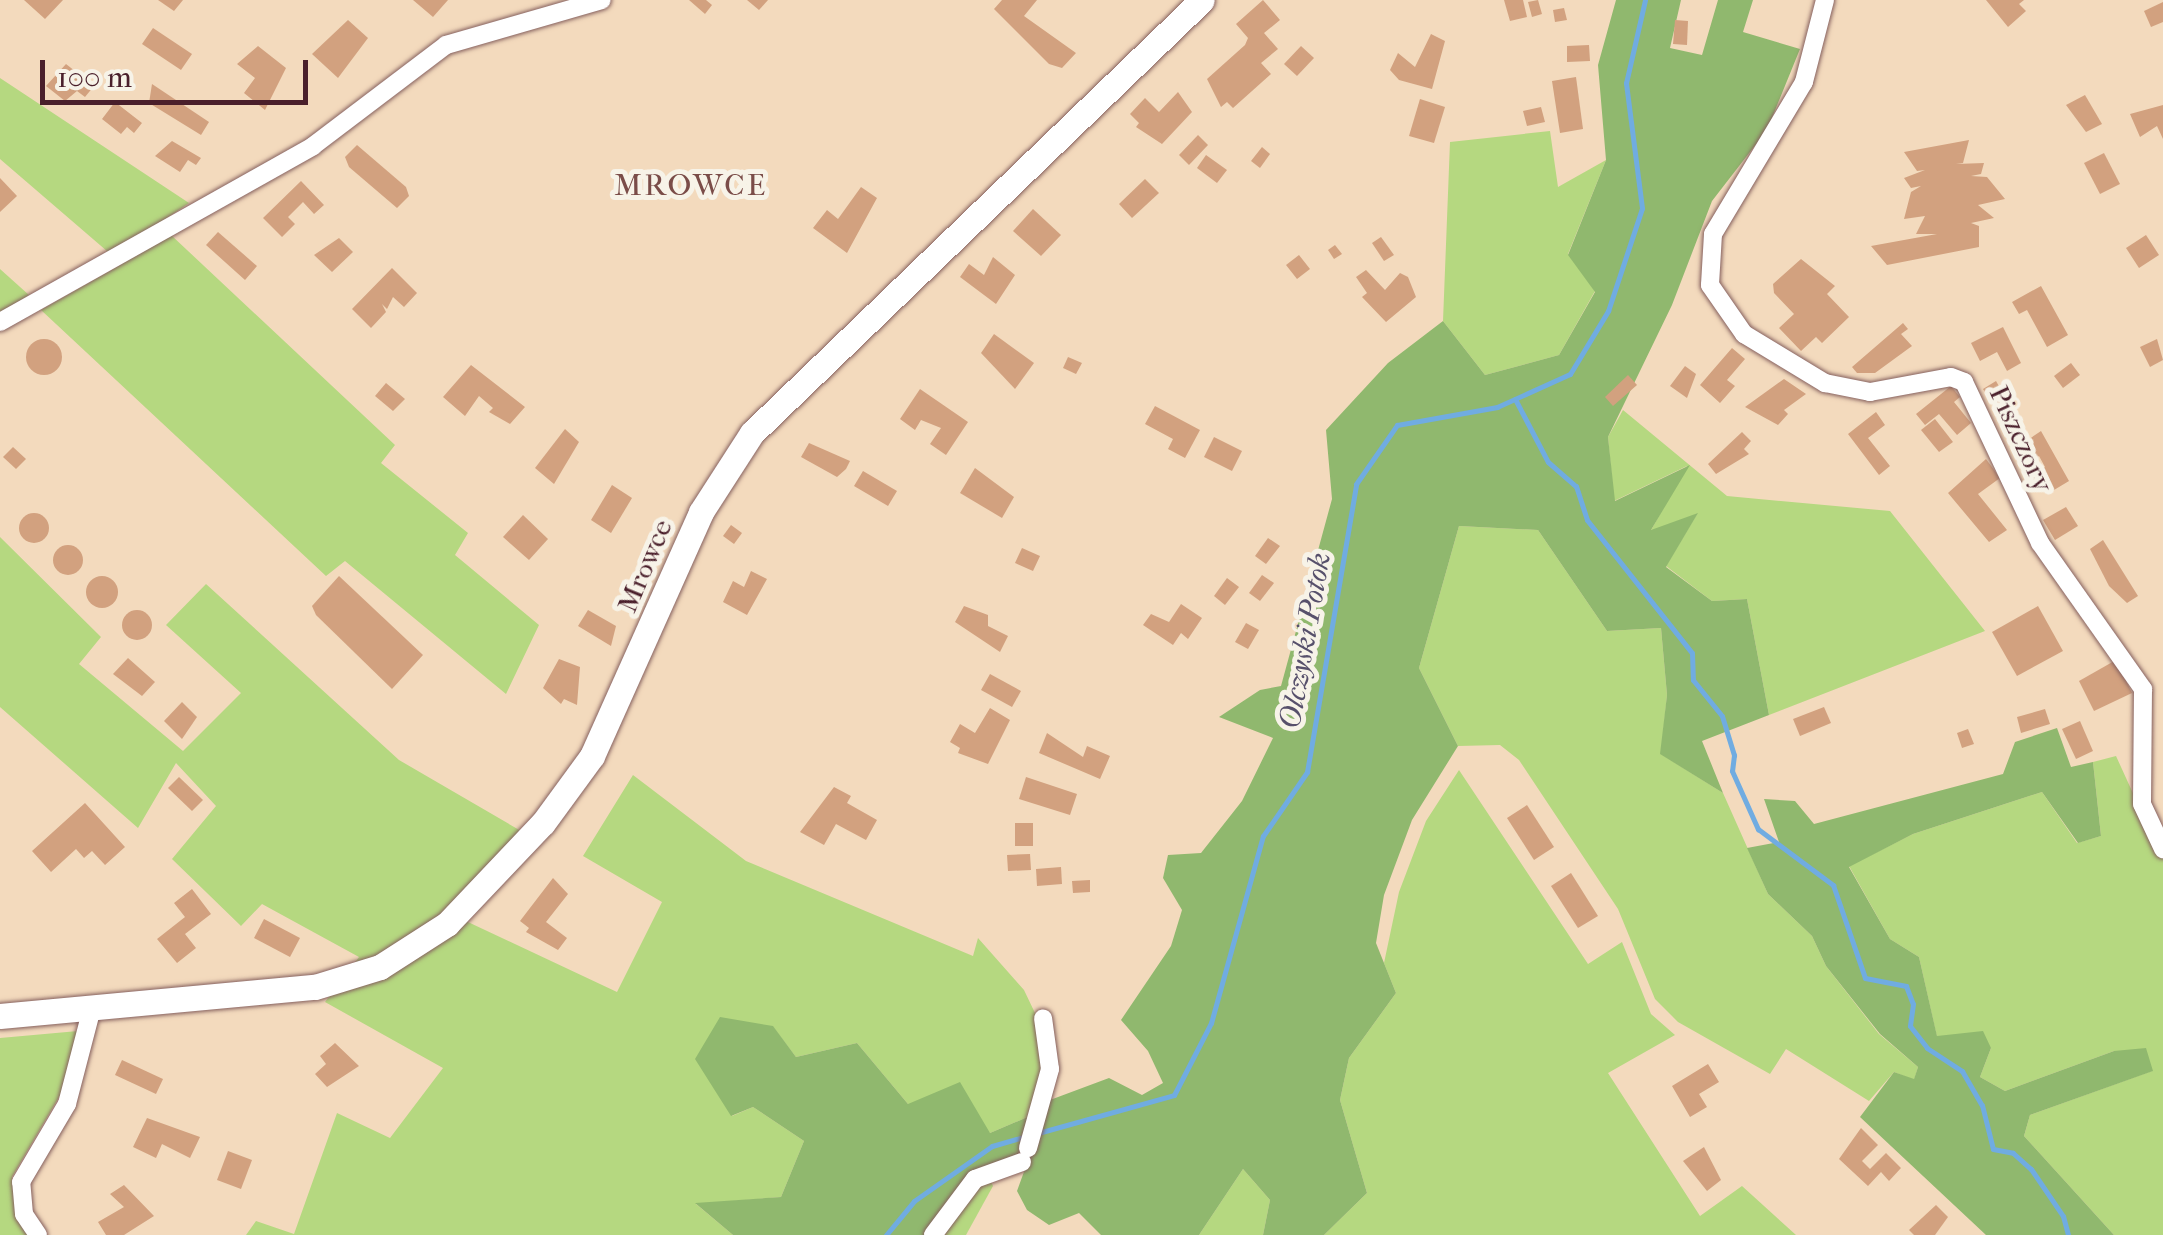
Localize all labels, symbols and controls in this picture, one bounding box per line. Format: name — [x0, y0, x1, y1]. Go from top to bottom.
scale bar — [45, 40, 312, 102]
text: 100 m — [57, 60, 132, 95]
district label: MROWCE — [614, 168, 768, 204]
street label: Piszczory — [1982, 381, 2060, 497]
street label: Mrowce — [610, 515, 680, 617]
water label: Olczyski Potok — [1273, 550, 1339, 732]

